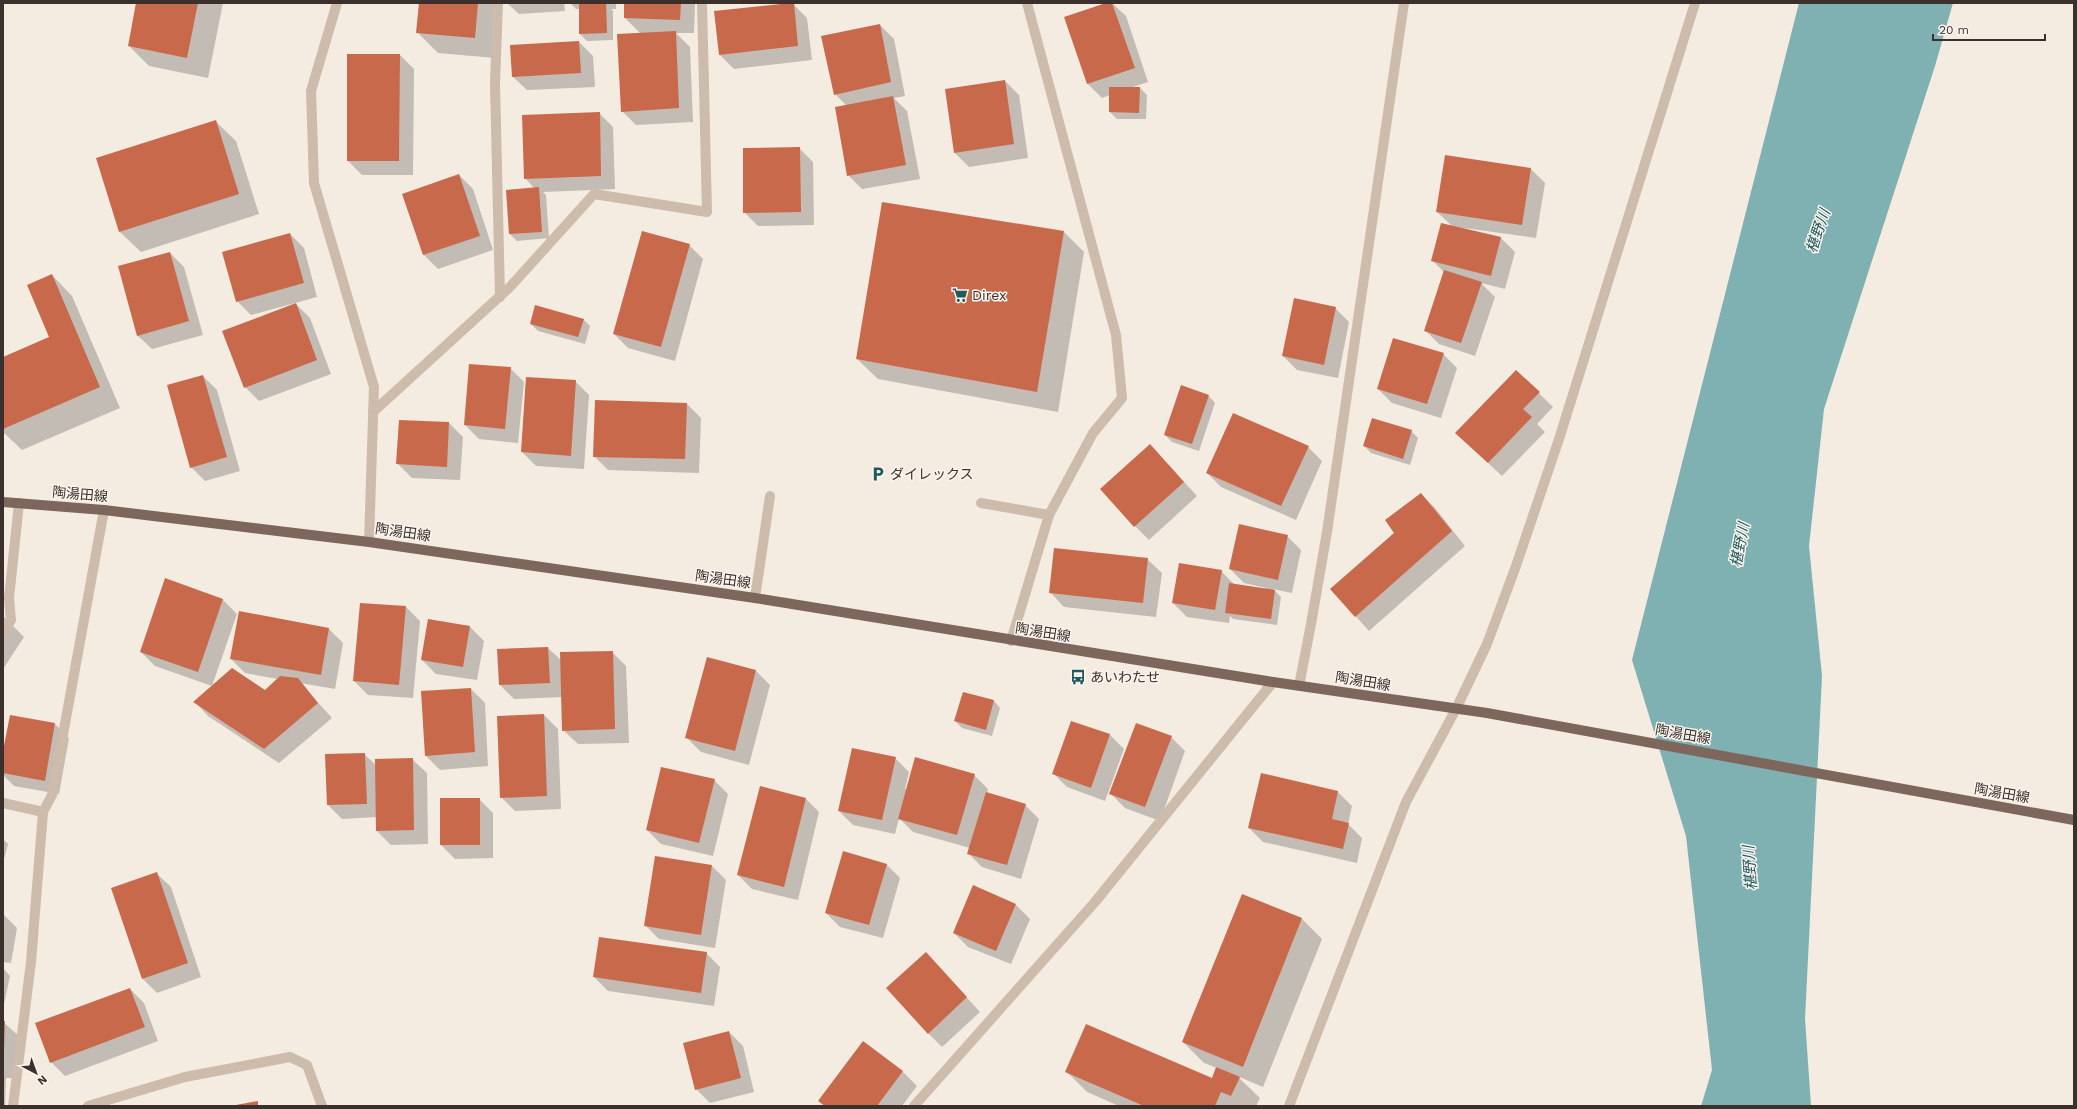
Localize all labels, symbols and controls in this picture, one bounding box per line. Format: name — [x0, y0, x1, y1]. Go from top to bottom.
scale bar — [1933, 16, 2045, 42]
text: 20 m — [1939, 23, 1969, 37]
water label: 椹野川 — [1802, 205, 1834, 255]
supermarket icon: Direx — [951, 286, 969, 304]
place label: Direx — [972, 287, 1007, 303]
parking icon: ダイレックス — [869, 465, 887, 483]
place label: ダイレックス — [890, 466, 974, 482]
street label: 陶湯田線 — [51, 484, 109, 504]
water label: 椹野川 — [1727, 519, 1754, 569]
street label: 陶湯田線 — [374, 520, 432, 544]
street label: 陶湯田線 — [694, 567, 752, 591]
street label: 陶湯田線 — [1014, 620, 1072, 644]
bus stop icon: あいわたせ — [1069, 668, 1087, 686]
place label: あいわたせ — [1090, 669, 1160, 685]
street label: 陶湯田線 — [1334, 669, 1392, 693]
street label: 陶湯田線 — [1654, 721, 1712, 747]
street label: 陶湯田線 — [1973, 780, 2031, 806]
water label: 椹野川 — [1739, 843, 1761, 891]
north arrow — [16, 1053, 56, 1093]
text: N — [35, 1073, 50, 1088]

